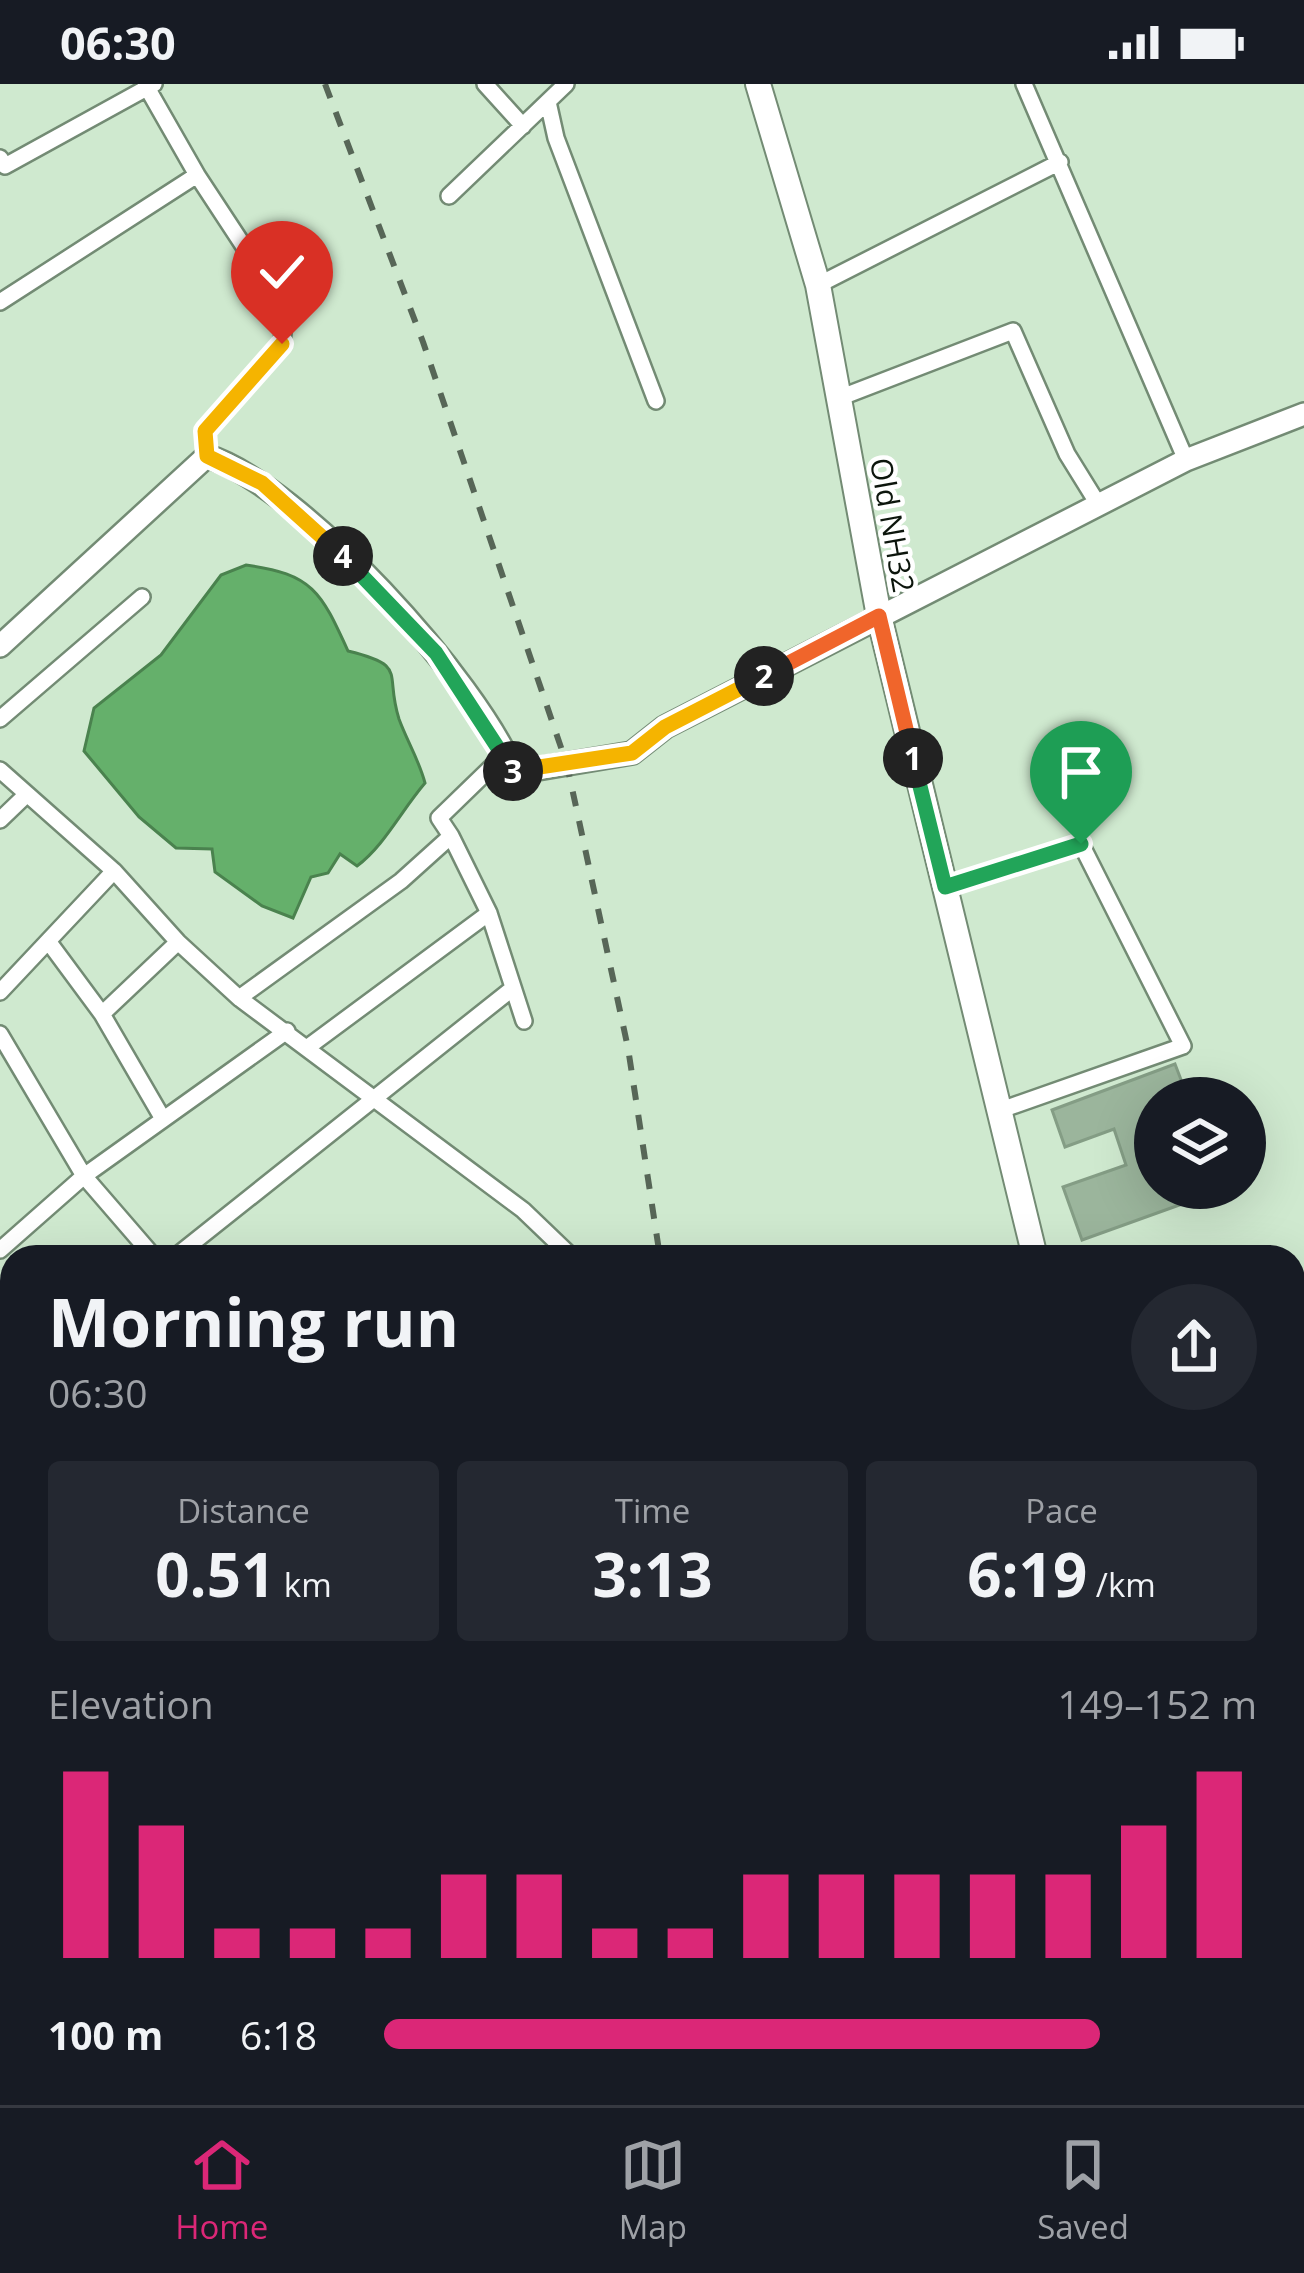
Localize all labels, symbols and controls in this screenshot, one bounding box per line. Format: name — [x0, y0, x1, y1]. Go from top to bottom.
text: 06:30 — [60, 12, 176, 73]
pin — [231, 221, 333, 344]
icon: check — [249, 239, 315, 305]
street label: Old NH32 — [861, 454, 925, 596]
pin: 4 — [313, 526, 373, 586]
text: 4 — [334, 533, 352, 578]
pin: 2 — [734, 646, 794, 706]
text: 2 — [755, 653, 773, 698]
pin — [1030, 721, 1132, 844]
pin: 1 — [883, 728, 943, 788]
text: 1 — [904, 735, 922, 780]
icon: arrive — [1048, 739, 1114, 805]
pin: 3 — [483, 741, 543, 801]
text: 3 — [504, 748, 522, 793]
map controls — [1134, 1077, 1266, 1209]
button: layers — [1134, 1077, 1266, 1209]
text: Morning run — [48, 1276, 459, 1366]
button: share — [1131, 1284, 1257, 1410]
text: 06:30 — [48, 1366, 147, 1419]
text: Distance — [177, 1488, 310, 1533]
text: Time — [615, 1488, 690, 1533]
text: Pace — [1025, 1488, 1098, 1533]
text: 0.51 — [155, 1533, 275, 1615]
text: 3:13 — [592, 1533, 713, 1615]
text: 6:19 — [967, 1533, 1087, 1615]
text: km — [275, 1562, 332, 1607]
text: /km — [1087, 1562, 1156, 1607]
text: Elevation — [48, 1677, 214, 1730]
text: 149–152 m — [1057, 1677, 1257, 1730]
text: 100 m — [48, 2008, 163, 2061]
text: 6:18 — [240, 2008, 317, 2061]
tab: Home — [175, 2132, 268, 2249]
tab: Map — [619, 2132, 687, 2249]
tab: Saved — [1037, 2132, 1129, 2249]

